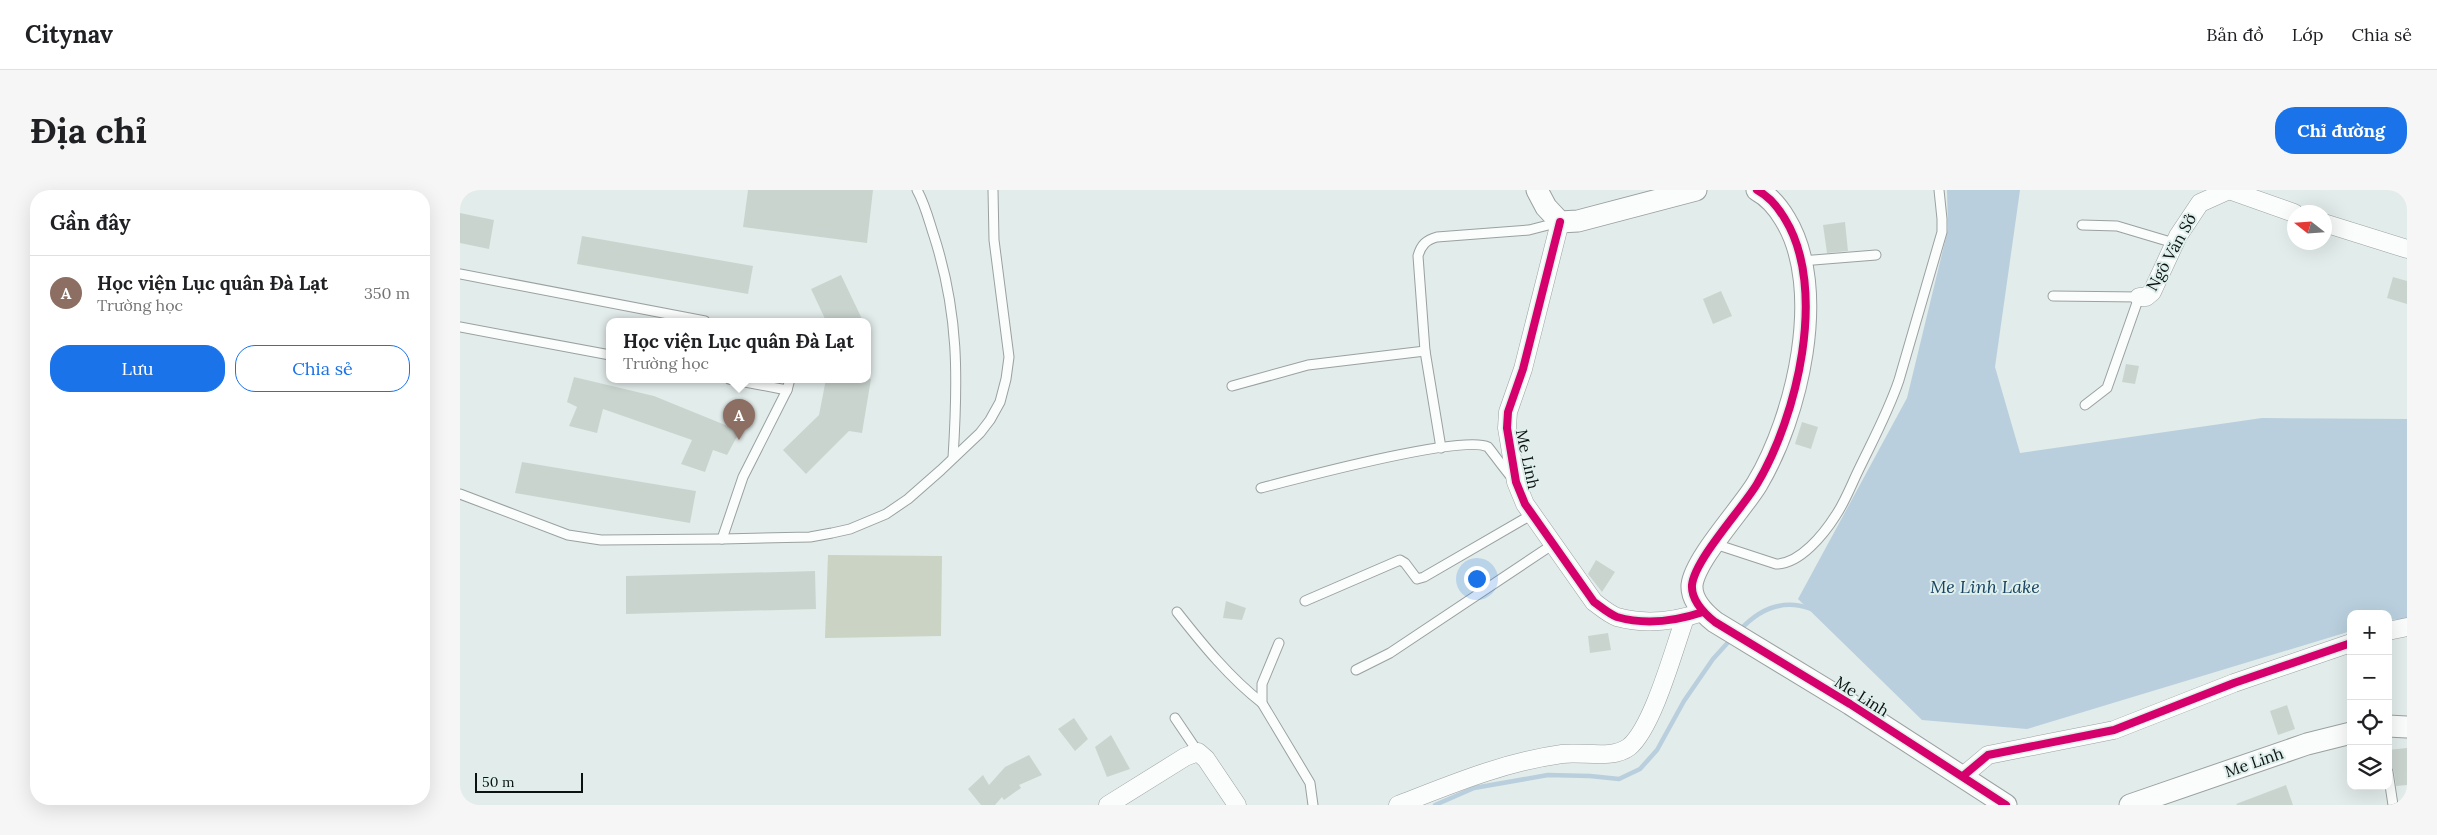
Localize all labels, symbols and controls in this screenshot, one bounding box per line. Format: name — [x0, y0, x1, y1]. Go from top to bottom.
text: Citynav — [25, 19, 113, 50]
text: Bản đồ — [2206, 23, 2264, 46]
text: Lớp — [2292, 23, 2323, 46]
text: Chia sẻ — [2351, 23, 2412, 46]
button: Chỉ đường — [2275, 107, 2407, 154]
text: Địa chỉ — [30, 108, 147, 153]
north arrow — [2287, 205, 2332, 250]
text: Gần đây — [50, 209, 131, 236]
street label: Ngô Văn Sở — [2142, 210, 2200, 294]
text: Học viện Lục quân Đà Lạt — [97, 271, 328, 295]
text: A — [61, 283, 71, 303]
text: 350 m — [364, 283, 410, 303]
text: Trường học — [97, 295, 183, 315]
popup — [606, 318, 871, 383]
text: Học viện Lục quân Đà Lạt — [623, 329, 854, 353]
button: Lưu — [50, 345, 225, 392]
button: Chia sẻ — [235, 345, 410, 392]
text: Trường học — [623, 353, 709, 373]
pin: A — [723, 399, 755, 440]
street label: Me Linh — [1512, 427, 1544, 491]
your location — [1464, 566, 1490, 592]
water label: Me Linh Lake — [1930, 575, 2040, 598]
map controls — [2347, 610, 2392, 790]
button: + — [2347, 610, 2392, 655]
button: − — [2347, 655, 2392, 700]
street label: Me Linh — [1831, 671, 1893, 721]
button: locate — [2347, 700, 2392, 745]
street label: Me Linh — [2222, 743, 2286, 781]
button: layers — [2347, 745, 2392, 790]
scale bar — [475, 770, 582, 793]
text: 50 m — [482, 773, 515, 791]

